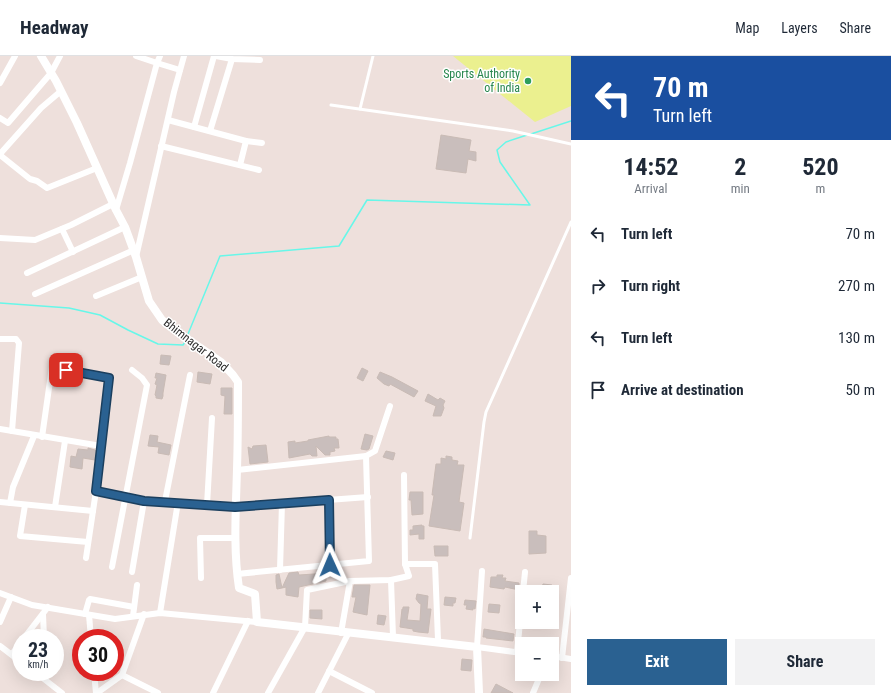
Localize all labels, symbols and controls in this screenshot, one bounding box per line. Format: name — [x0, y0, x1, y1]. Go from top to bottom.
text: Headway — [20, 16, 88, 39]
text: Map — [735, 20, 759, 36]
text: Layers — [781, 20, 818, 36]
text: Share — [840, 20, 871, 36]
place label: Sports Authority of India — [443, 67, 520, 95]
text: 70 m — [653, 71, 709, 104]
icon: left — [587, 72, 639, 124]
marker: Sports Authority of India — [523, 76, 533, 86]
text: Turn left — [653, 105, 712, 126]
text: 14:52 — [623, 153, 678, 181]
text: 2 — [734, 153, 746, 181]
text: 520 — [802, 153, 839, 181]
text: Arrival — [634, 181, 667, 196]
text: min — [731, 181, 750, 196]
text: m — [816, 181, 825, 196]
icon: left — [587, 223, 609, 245]
text: Turn left — [621, 225, 672, 243]
text: 70 m — [845, 225, 875, 243]
icon: right — [587, 275, 609, 297]
text: Turn right — [621, 277, 680, 295]
text: 270 m — [838, 277, 875, 295]
street label: Bhimnagar Road — [161, 316, 231, 375]
icon: left — [587, 327, 609, 349]
text: Turn left — [621, 329, 672, 347]
text: 130 m — [838, 329, 875, 347]
pin — [49, 353, 83, 387]
icon: arrive — [55, 359, 77, 381]
icon: arrive — [587, 379, 609, 401]
text: Arrive at destination — [621, 381, 744, 399]
text: 50 m — [845, 381, 875, 399]
position arrow — [309, 544, 351, 586]
map controls — [515, 585, 559, 681]
button: + — [515, 585, 559, 629]
speed limit sign: 30 — [72, 629, 124, 681]
button: − — [515, 637, 559, 681]
text: 23 — [28, 638, 48, 662]
button: Exit — [587, 639, 727, 685]
button: Share — [735, 639, 875, 685]
text: km/h — [28, 659, 48, 670]

